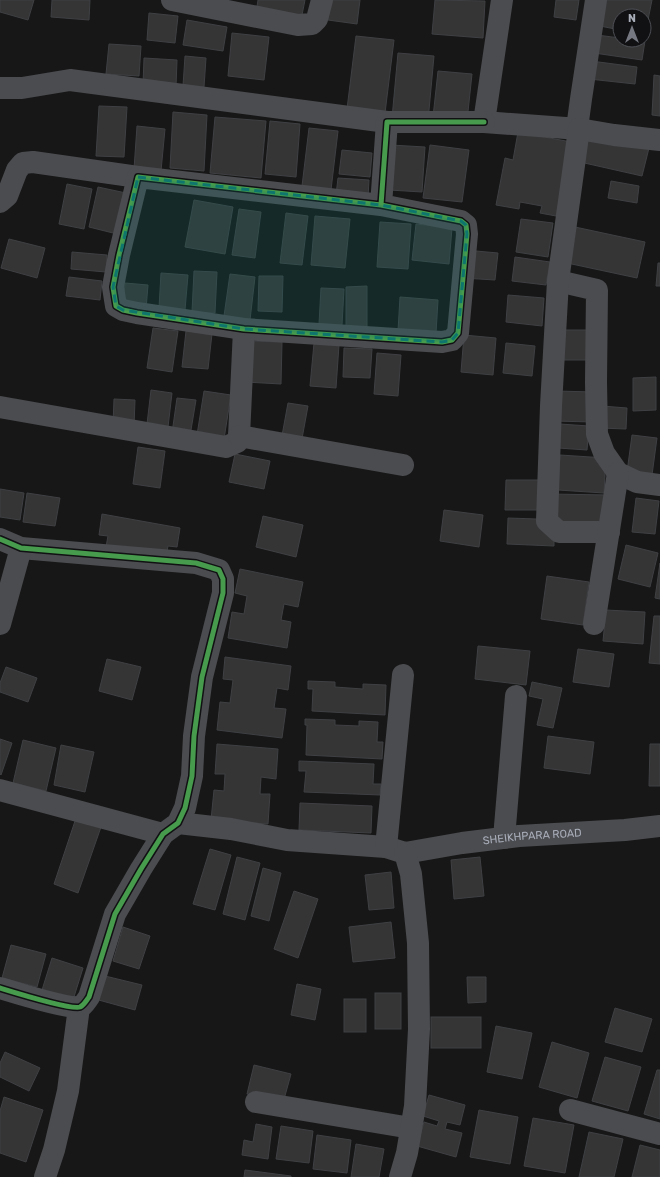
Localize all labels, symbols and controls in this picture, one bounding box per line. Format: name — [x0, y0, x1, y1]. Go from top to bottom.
north arrow — [612, 8, 652, 48]
text: N — [628, 12, 636, 25]
street label: SHEIKHPARA ROAD — [482, 826, 582, 847]

